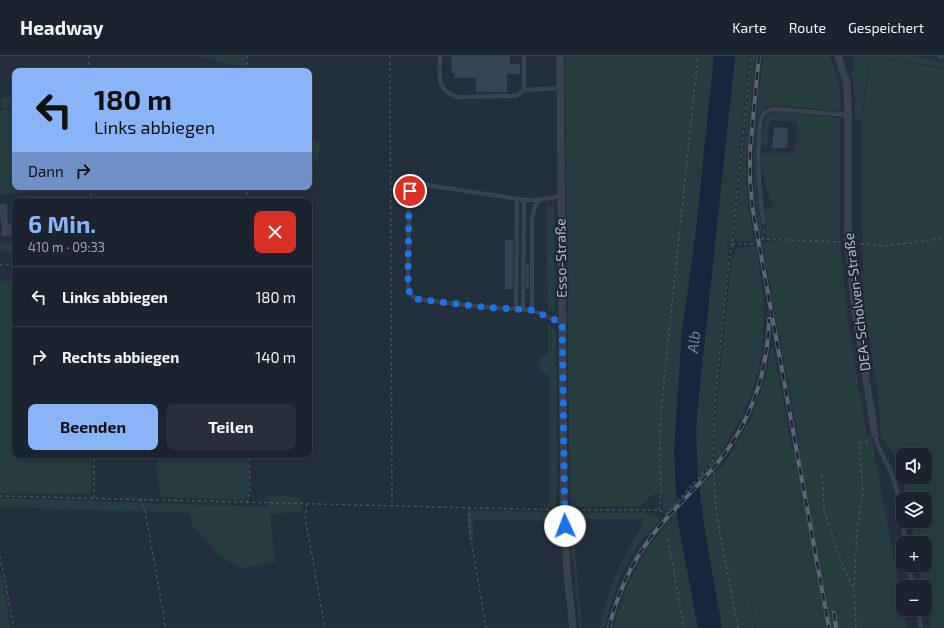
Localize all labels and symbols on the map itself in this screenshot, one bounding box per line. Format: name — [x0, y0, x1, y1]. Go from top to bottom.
pin — [393, 174, 427, 208]
street label: Esso-Straße — [551, 218, 570, 298]
street label: DEA-Scholven-Straße — [840, 232, 873, 372]
water label: Alb — [683, 330, 703, 355]
position arrow — [544, 505, 586, 547]

